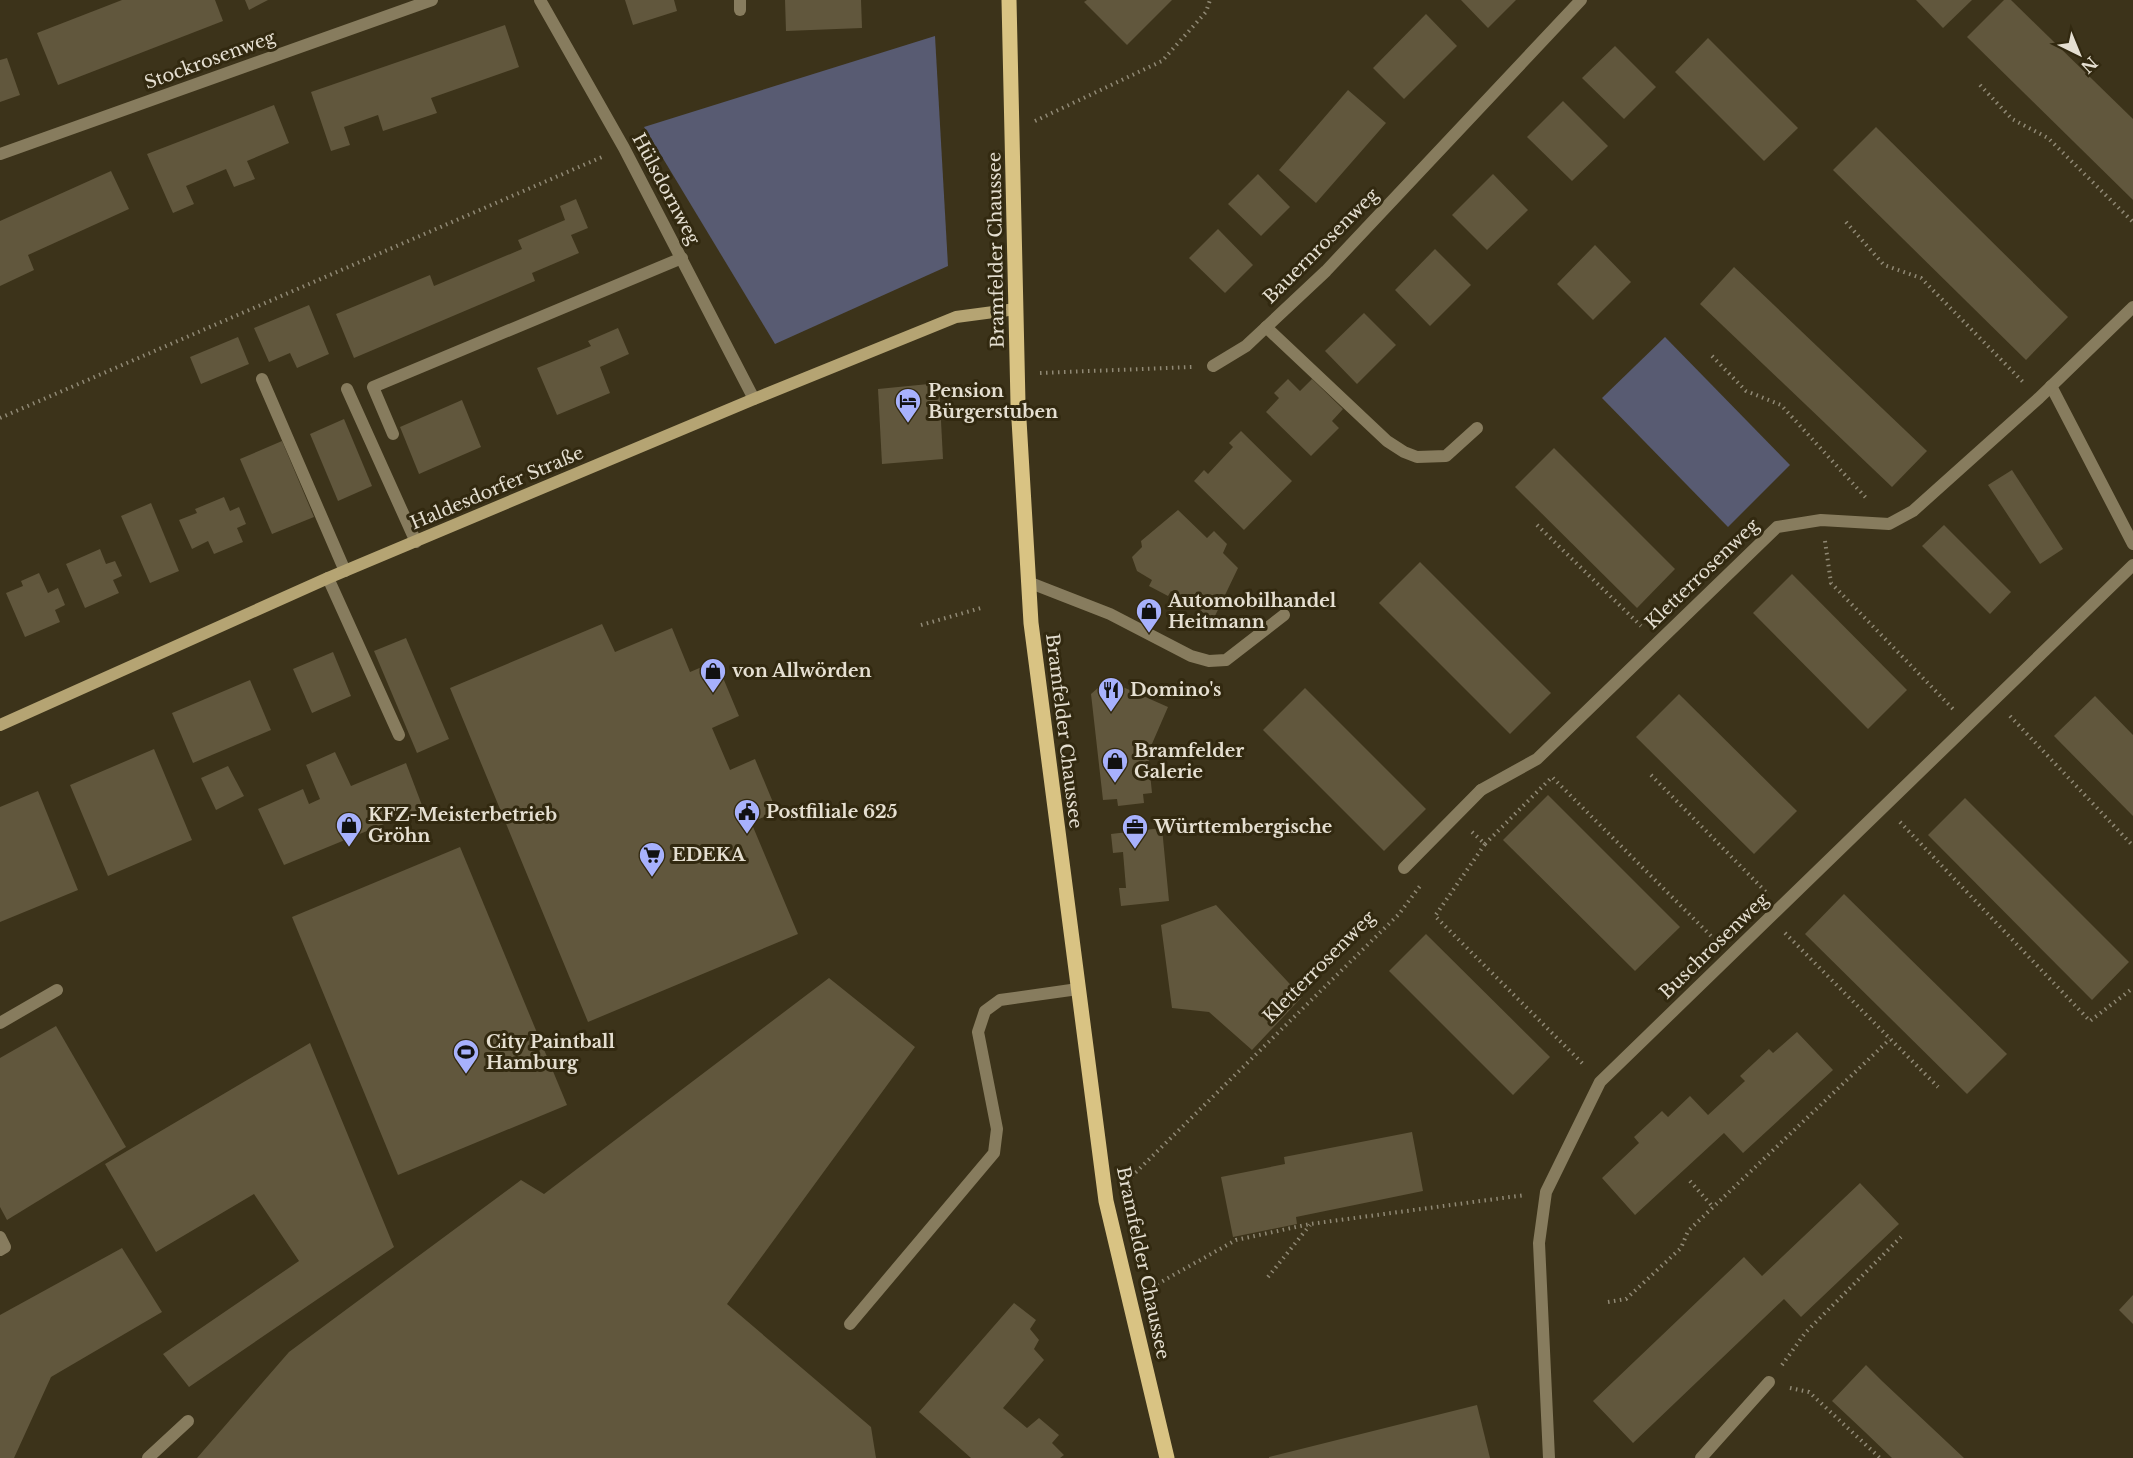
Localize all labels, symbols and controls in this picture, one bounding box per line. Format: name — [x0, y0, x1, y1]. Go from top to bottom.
north arrow — [2049, 24, 2109, 84]
street label: Stockrosenweg — [142, 26, 279, 94]
text: N — [2077, 53, 2102, 77]
street label: Hülsdornweg — [627, 130, 705, 249]
street label: Bramfelder Chaussee — [983, 152, 1009, 348]
street label: Bauernrosenweg — [1259, 184, 1383, 308]
place label: Pension Bürgerstuben — [928, 380, 1058, 423]
hotel icon: Pension Bürgerstuben — [893, 386, 923, 424]
street label: Haldesdorfer Straße — [407, 442, 587, 534]
street label: Kletterrosenweg — [1641, 514, 1764, 634]
place label: Automobilhandel Heitmann — [1167, 590, 1337, 633]
shop icon: Automobilhandel Heitmann — [1134, 596, 1164, 634]
street label: Bramfelder Chaussee — [1041, 632, 1087, 830]
shop icon: von Allwörden — [698, 656, 728, 694]
place label: von Allwörden — [732, 660, 872, 682]
restaurant icon: Domino's — [1096, 675, 1126, 713]
place label: Domino's — [1130, 679, 1221, 701]
place label: Bramfelder Galerie — [1134, 740, 1244, 783]
shop icon: Bramfelder Galerie — [1100, 746, 1130, 784]
public building icon: Postfiliale 625 — [732, 797, 762, 835]
place label: Postfiliale 625 — [766, 801, 898, 823]
place label: KFZ-Meisterbetrieb Gröhn — [368, 804, 557, 847]
shop icon: KFZ-Meisterbetrieb Gröhn — [334, 810, 364, 848]
office icon: Württembergische — [1120, 812, 1150, 850]
place label: Württembergische — [1153, 816, 1332, 838]
supermarket icon: EDEKA — [637, 840, 667, 878]
place label: EDEKA — [672, 844, 747, 866]
street label: Buschrosenweg — [1655, 888, 1773, 1004]
street label: Kletterrosenweg — [1258, 906, 1380, 1028]
place label: City Paintball Hamburg — [486, 1031, 615, 1074]
sports icon: City Paintball Hamburg — [451, 1037, 481, 1075]
street label: Bramfelder Chaussee — [1112, 1165, 1174, 1361]

